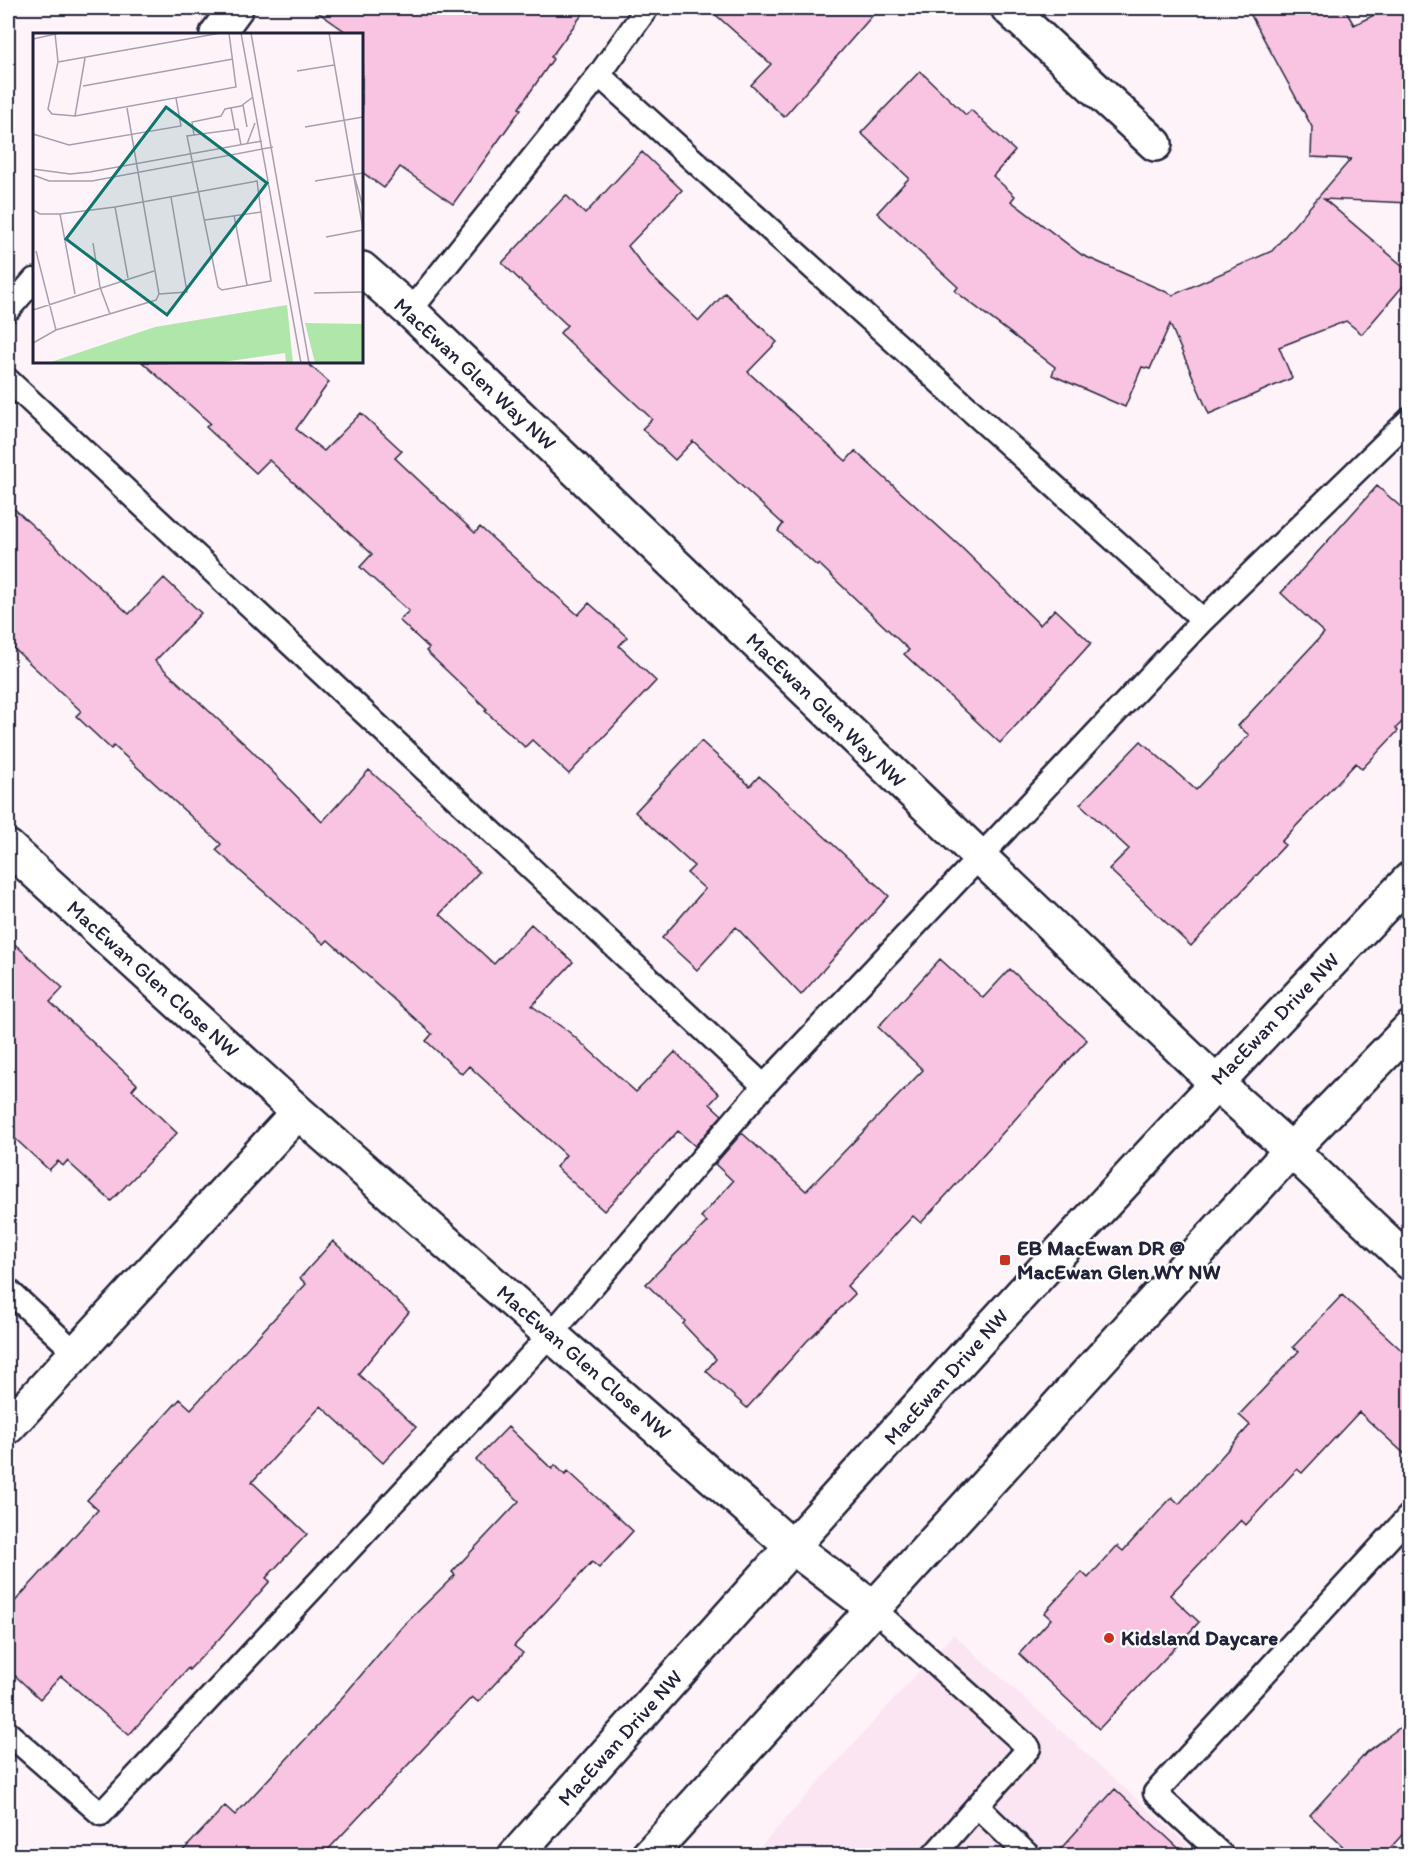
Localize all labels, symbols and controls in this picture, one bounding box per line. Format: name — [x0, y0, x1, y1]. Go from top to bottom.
inset map — [33, 33, 363, 363]
street label: MacEwan Glen Way NW — [389, 292, 562, 455]
street label: MacEwan Glen Way NW — [741, 627, 911, 792]
street label: MacEwan Glen Close NW — [62, 895, 245, 1063]
street label: MacEwan Drive NW — [1205, 947, 1344, 1090]
place label: EB MacEwan DR @ MacEwan Glen WY NW — [1017, 1235, 1220, 1284]
marker: EB MacEwan DR @ MacEwan Glen WY NW — [998, 1253, 1012, 1267]
street label: MacEwan Glen Close NW — [492, 1279, 677, 1444]
street label: MacEwan Drive NW — [878, 1303, 1013, 1450]
place label: Kidsland Daycare — [1121, 1625, 1278, 1651]
marker: Kidsland Daycare — [1102, 1631, 1116, 1645]
street label: MacEwan Drive NW — [552, 1664, 687, 1811]

